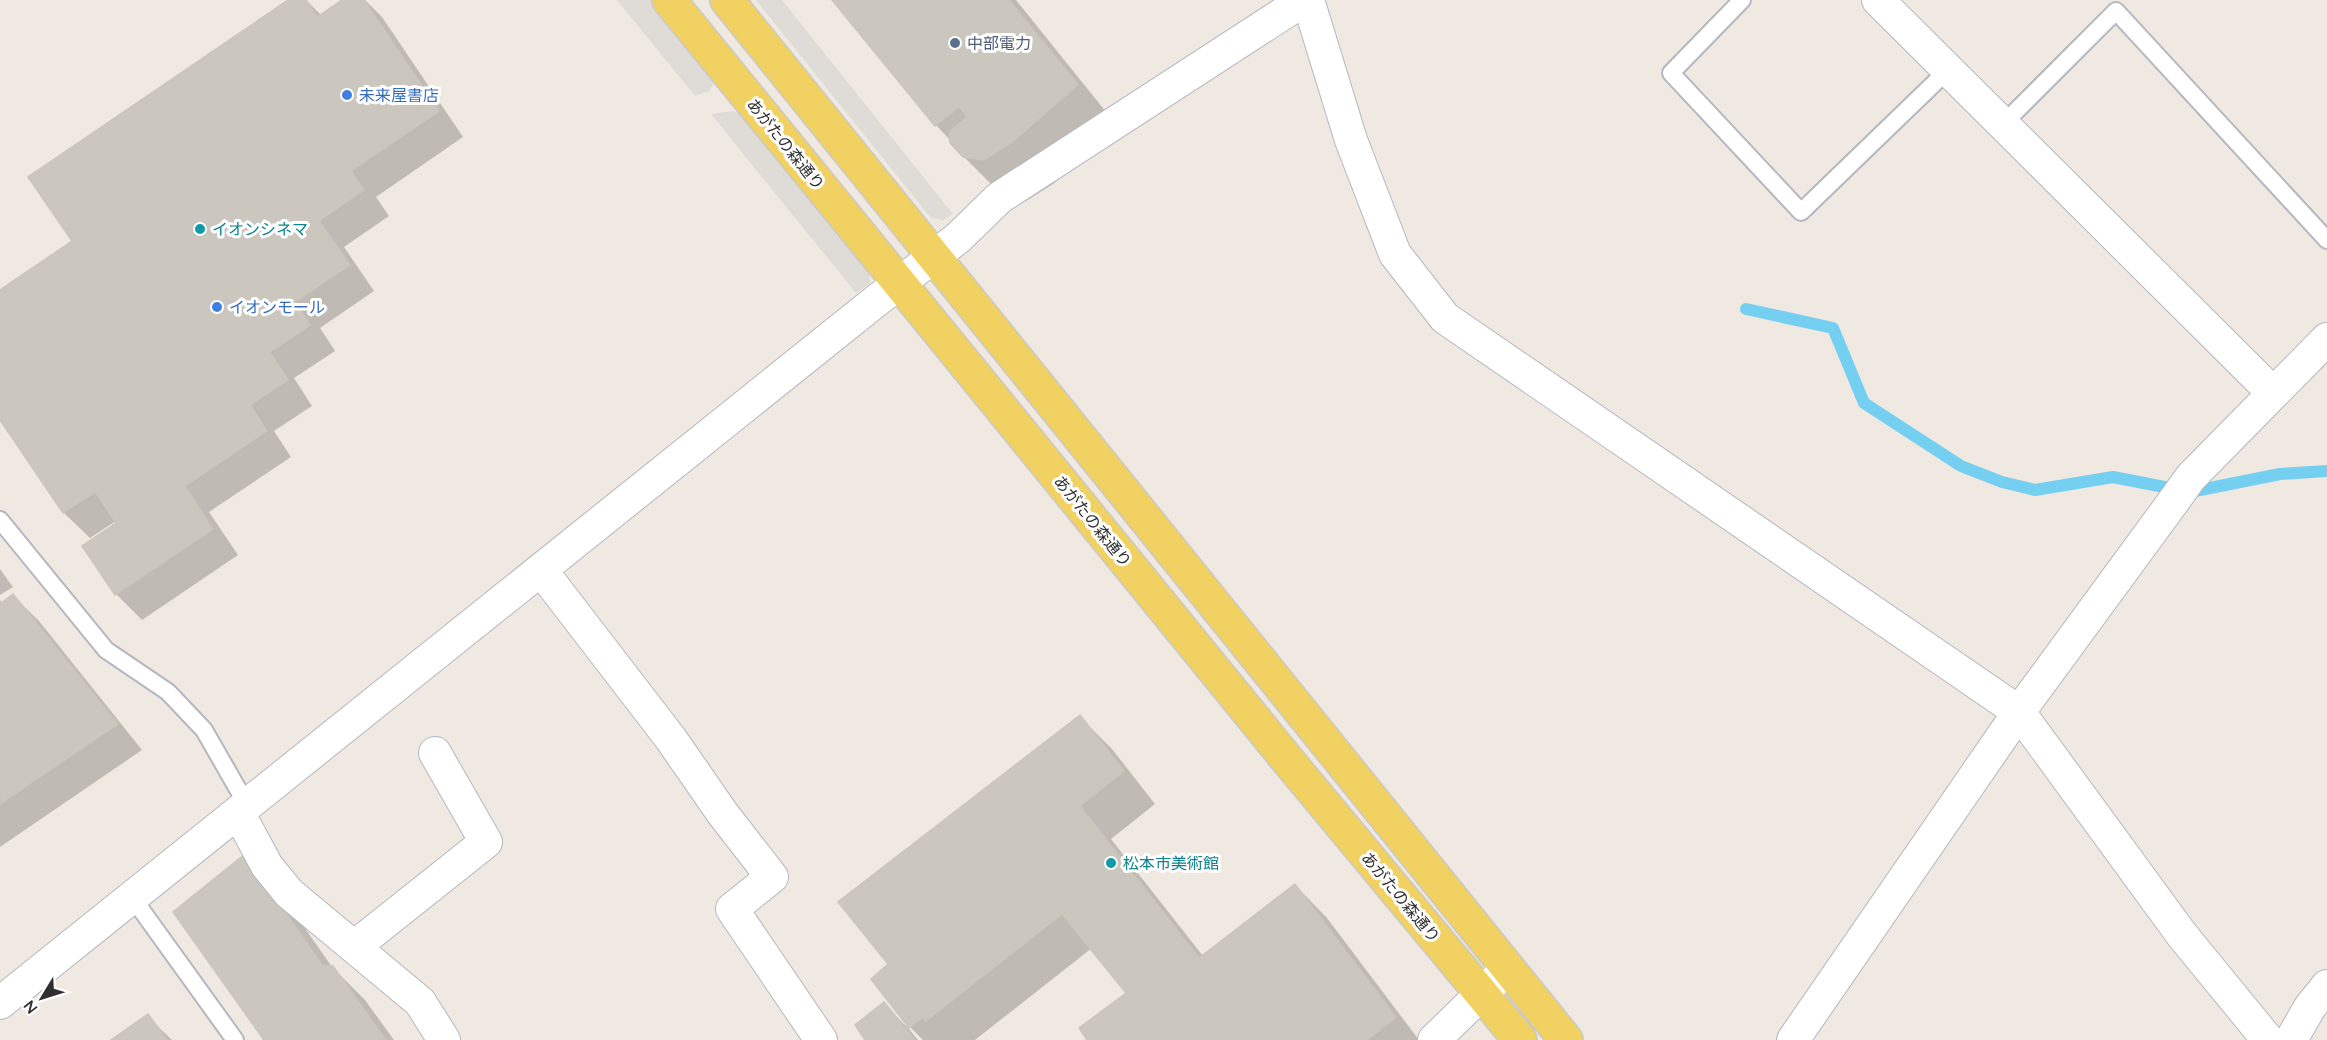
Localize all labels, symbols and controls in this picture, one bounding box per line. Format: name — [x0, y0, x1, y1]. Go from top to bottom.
place label: 中部電力 — [967, 33, 1031, 53]
marker: 中部電力 — [948, 36, 962, 50]
place label: 未来屋書店 — [359, 85, 439, 105]
marker: 未来屋書店 — [340, 88, 354, 102]
street label: あがたの森通り — [743, 94, 829, 194]
place label: イオンシネマ — [212, 219, 308, 239]
marker: イオンシネマ — [193, 222, 207, 236]
place label: イオンモール — [229, 297, 325, 317]
marker: イオンモール — [210, 300, 224, 314]
street label: あがたの森通り — [1050, 471, 1136, 571]
street label: あがたの森通り — [1357, 848, 1445, 946]
place label: 松本市美術館 — [1123, 853, 1219, 873]
marker: 松本市美術館 — [1104, 856, 1118, 870]
north arrow — [12, 968, 72, 1028]
text: N — [19, 996, 42, 1018]

